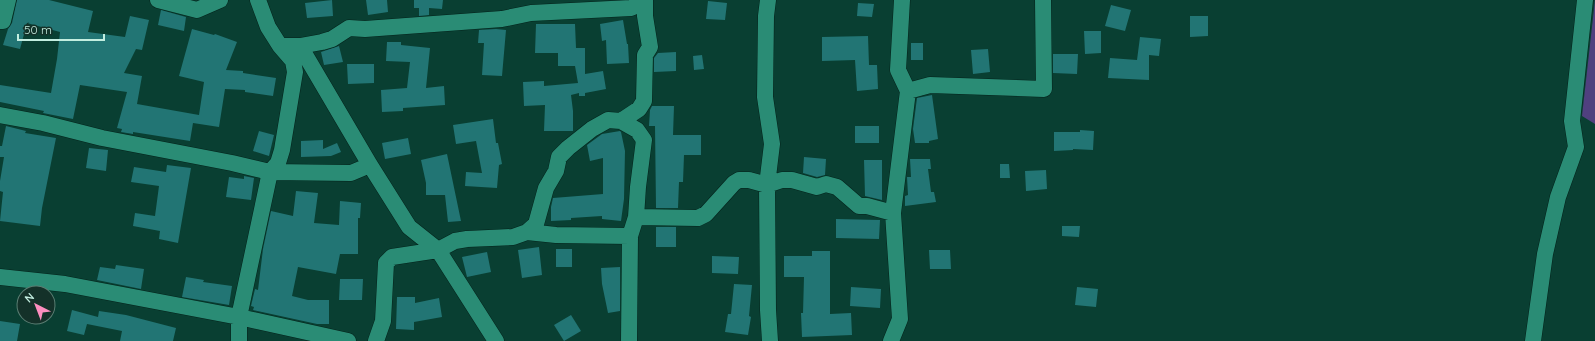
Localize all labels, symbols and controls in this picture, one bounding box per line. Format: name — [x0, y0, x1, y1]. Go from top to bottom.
scale bar — [18, 16, 104, 42]
text: 50 m — [24, 22, 52, 37]
north arrow — [16, 285, 56, 325]
text: N — [22, 290, 37, 305]

